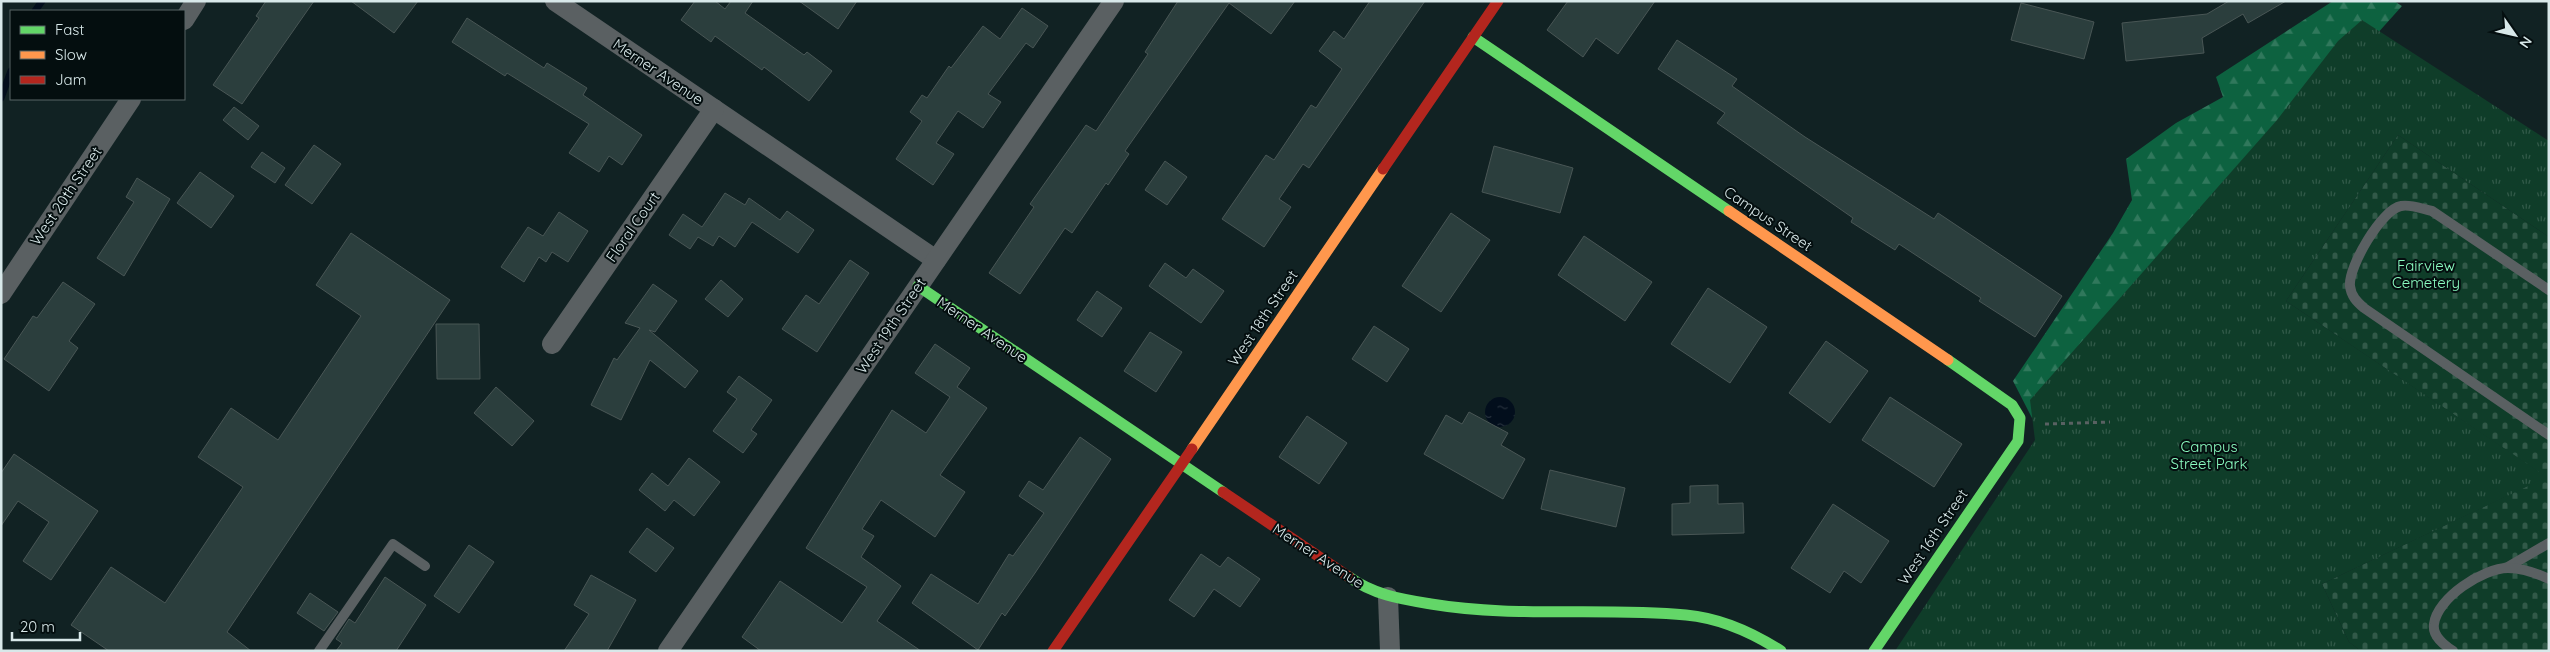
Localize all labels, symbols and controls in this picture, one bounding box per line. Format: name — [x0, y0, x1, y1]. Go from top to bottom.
legend — [10, 10, 185, 100]
north arrow — [2490, 10, 2540, 60]
text: Fast — [55, 20, 84, 39]
text: N — [2515, 33, 2536, 52]
street label: Merner Avenue — [609, 34, 707, 109]
text: Slow — [55, 45, 87, 64]
text: Jam — [55, 70, 86, 89]
street label: West 20th Street — [26, 143, 106, 249]
street label: Campus Street — [1721, 182, 1816, 255]
street label: Floral Court — [601, 188, 664, 265]
park label: Fairview Cemetery — [2392, 256, 2460, 292]
street label: West 18th Street — [1224, 266, 1302, 369]
street label: West 19th Street — [852, 274, 930, 377]
street label: Merner Avenue — [933, 292, 1031, 367]
park label: Campus Street Park — [2171, 437, 2247, 473]
street label: West 16th Street — [1894, 485, 1972, 588]
street label: Merner Avenue — [1269, 519, 1367, 592]
scale bar — [12, 610, 80, 642]
text: 20 m — [20, 617, 55, 636]

